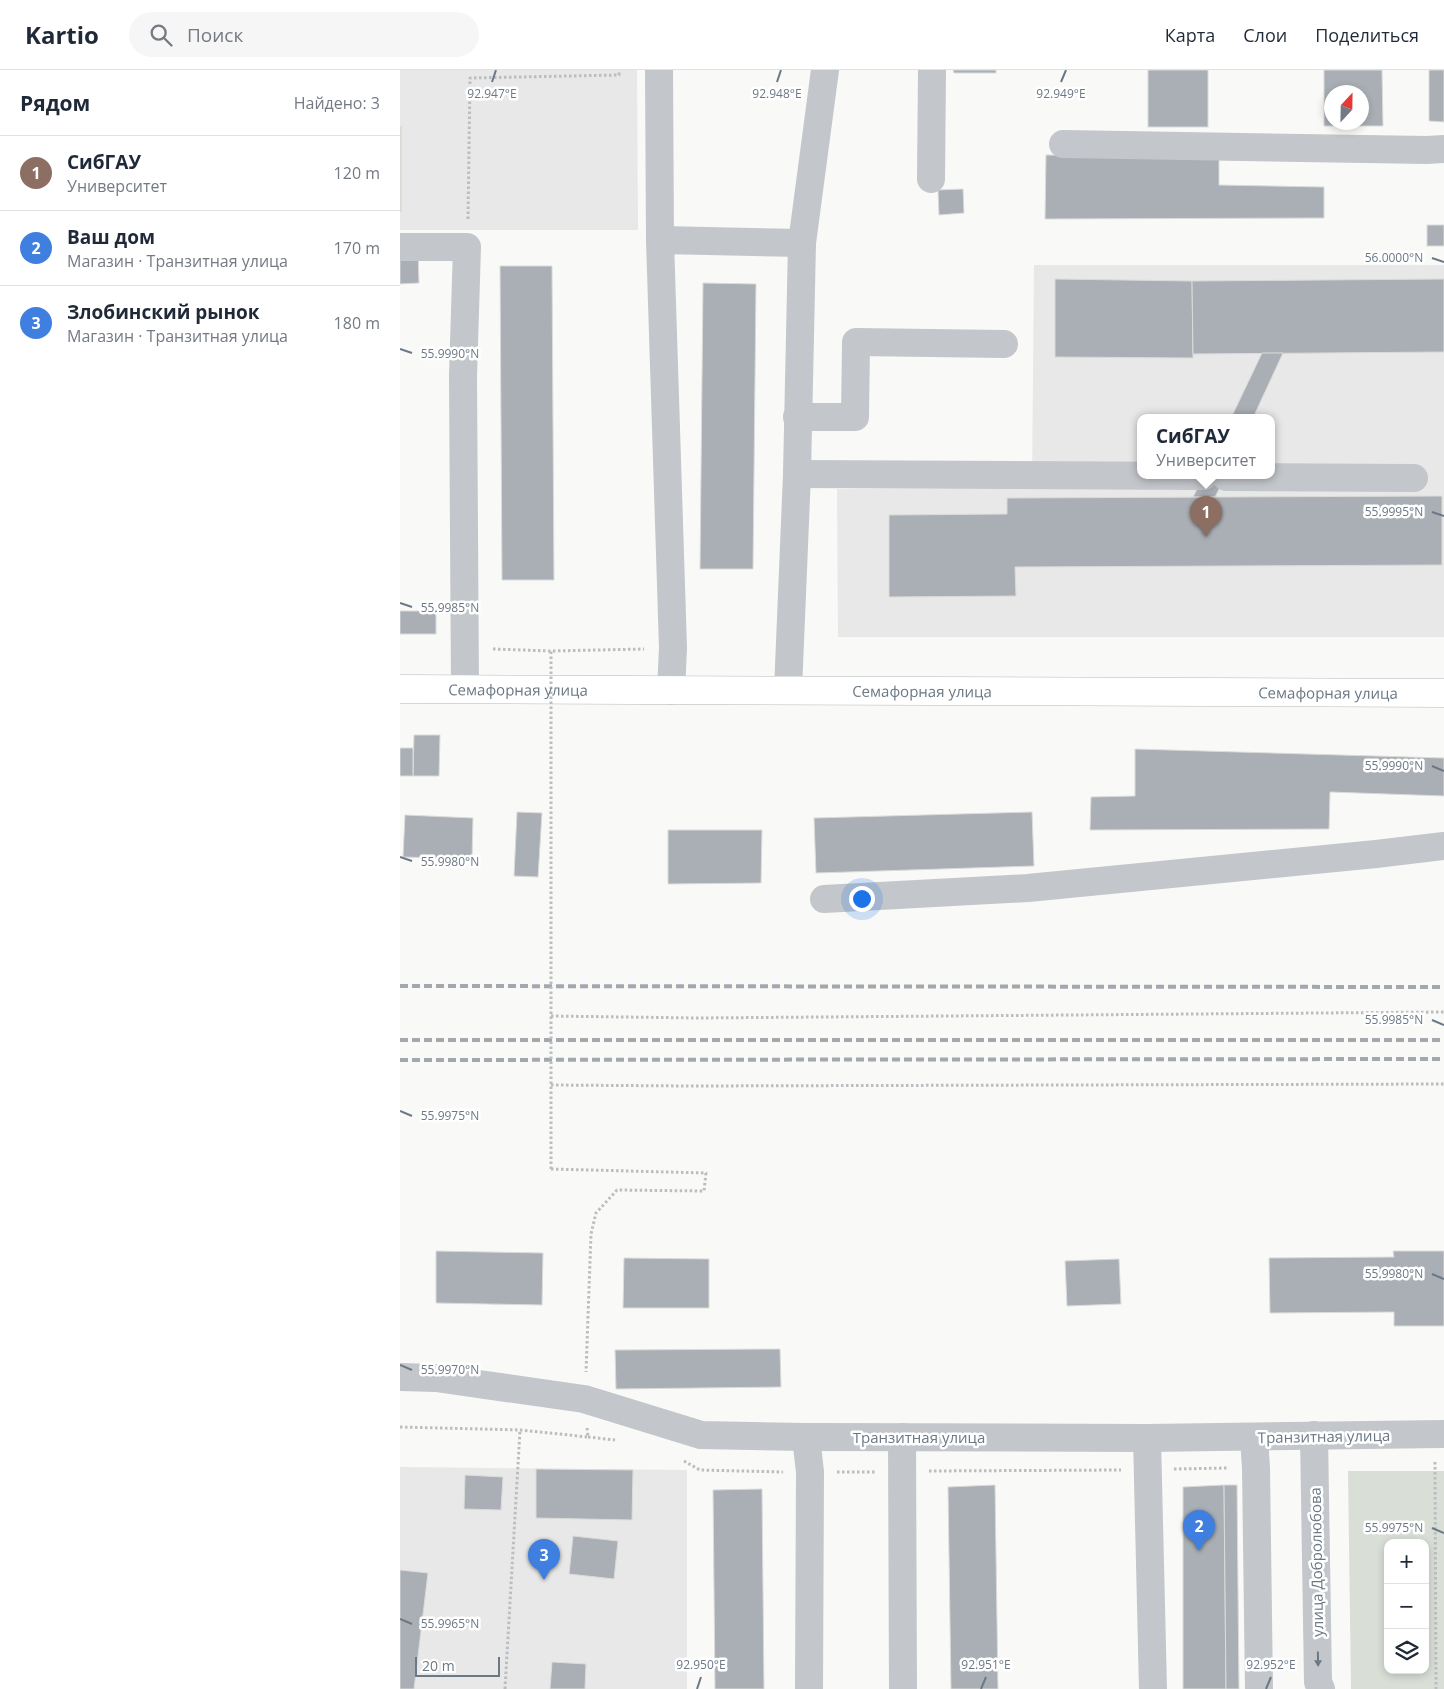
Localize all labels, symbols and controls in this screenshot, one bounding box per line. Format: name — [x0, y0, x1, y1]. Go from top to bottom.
search box — [129, 12, 479, 57]
text: Kartio — [25, 18, 99, 51]
icon: search — [147, 21, 175, 49]
text: Поиск — [187, 22, 243, 48]
text: Карта — [1165, 23, 1215, 47]
text: Слои — [1243, 23, 1287, 47]
text: Поделиться — [1315, 23, 1419, 47]
text: 92.947°E — [467, 85, 517, 102]
text: 92.948°E — [752, 85, 802, 102]
text: 92.949°E — [1036, 85, 1086, 102]
north arrow — [1324, 85, 1369, 130]
text: Рядом — [20, 89, 90, 117]
text: Найдено: 3 — [294, 92, 380, 114]
text: СибГАУ — [67, 149, 141, 175]
text: 1 — [31, 162, 41, 184]
text: 120 m — [334, 162, 380, 184]
text: Университет — [67, 175, 167, 197]
text: Ваш дом — [67, 224, 155, 250]
text: 2 — [31, 237, 41, 259]
text: 170 m — [334, 237, 380, 259]
text: 56.0000°N — [1365, 249, 1423, 266]
text: Магазин · Транзитная улица — [67, 250, 288, 272]
text: Злобинский рынок — [67, 299, 260, 325]
text: 3 — [31, 312, 41, 334]
text: 180 m — [334, 312, 380, 334]
text: Магазин · Транзитная улица — [67, 325, 288, 347]
text: 55.9990°N — [421, 345, 479, 362]
popup — [1137, 414, 1275, 479]
text: СибГАУ — [1156, 423, 1230, 449]
text: Университет — [1156, 449, 1256, 471]
pin: 1 — [1190, 496, 1222, 537]
text: 55.9995°N — [1365, 503, 1423, 520]
text: 55.9985°N — [421, 599, 479, 616]
street label: Семафорная улица — [448, 679, 588, 700]
street label: Семафорная улица — [852, 681, 992, 701]
street label: Семафорная улица — [1258, 682, 1398, 703]
text: 55.9990°N — [1365, 757, 1423, 774]
text: 55.9980°N — [421, 853, 479, 870]
your location — [849, 886, 875, 912]
text: 55.9985°N — [1365, 1011, 1423, 1028]
text: 55.9975°N — [421, 1107, 479, 1124]
text: 55.9980°N — [1365, 1265, 1423, 1282]
text: 55.9970°N — [421, 1361, 479, 1378]
street label: Транзитная улица — [1258, 1425, 1390, 1447]
street label: Транзитная улица — [853, 1427, 985, 1447]
street label: улица Добролюбова — [1305, 1487, 1327, 1637]
pin: 2 — [1183, 1510, 1215, 1551]
text: 55.9975°N — [1365, 1519, 1423, 1536]
pin: 3 — [528, 1539, 560, 1580]
map controls — [1384, 1539, 1429, 1674]
button: + — [1384, 1539, 1429, 1584]
button: − — [1384, 1584, 1429, 1629]
text: 55.9965°N — [421, 1615, 479, 1632]
button: layers — [1384, 1629, 1429, 1674]
one-way arrow — [1314, 1651, 1322, 1667]
scale bar — [415, 1654, 500, 1677]
text: 20 m — [422, 1656, 455, 1675]
text: 92.950°E — [676, 1656, 726, 1673]
text: 92.951°E — [961, 1656, 1011, 1673]
text: 92.952°E — [1246, 1656, 1296, 1673]

